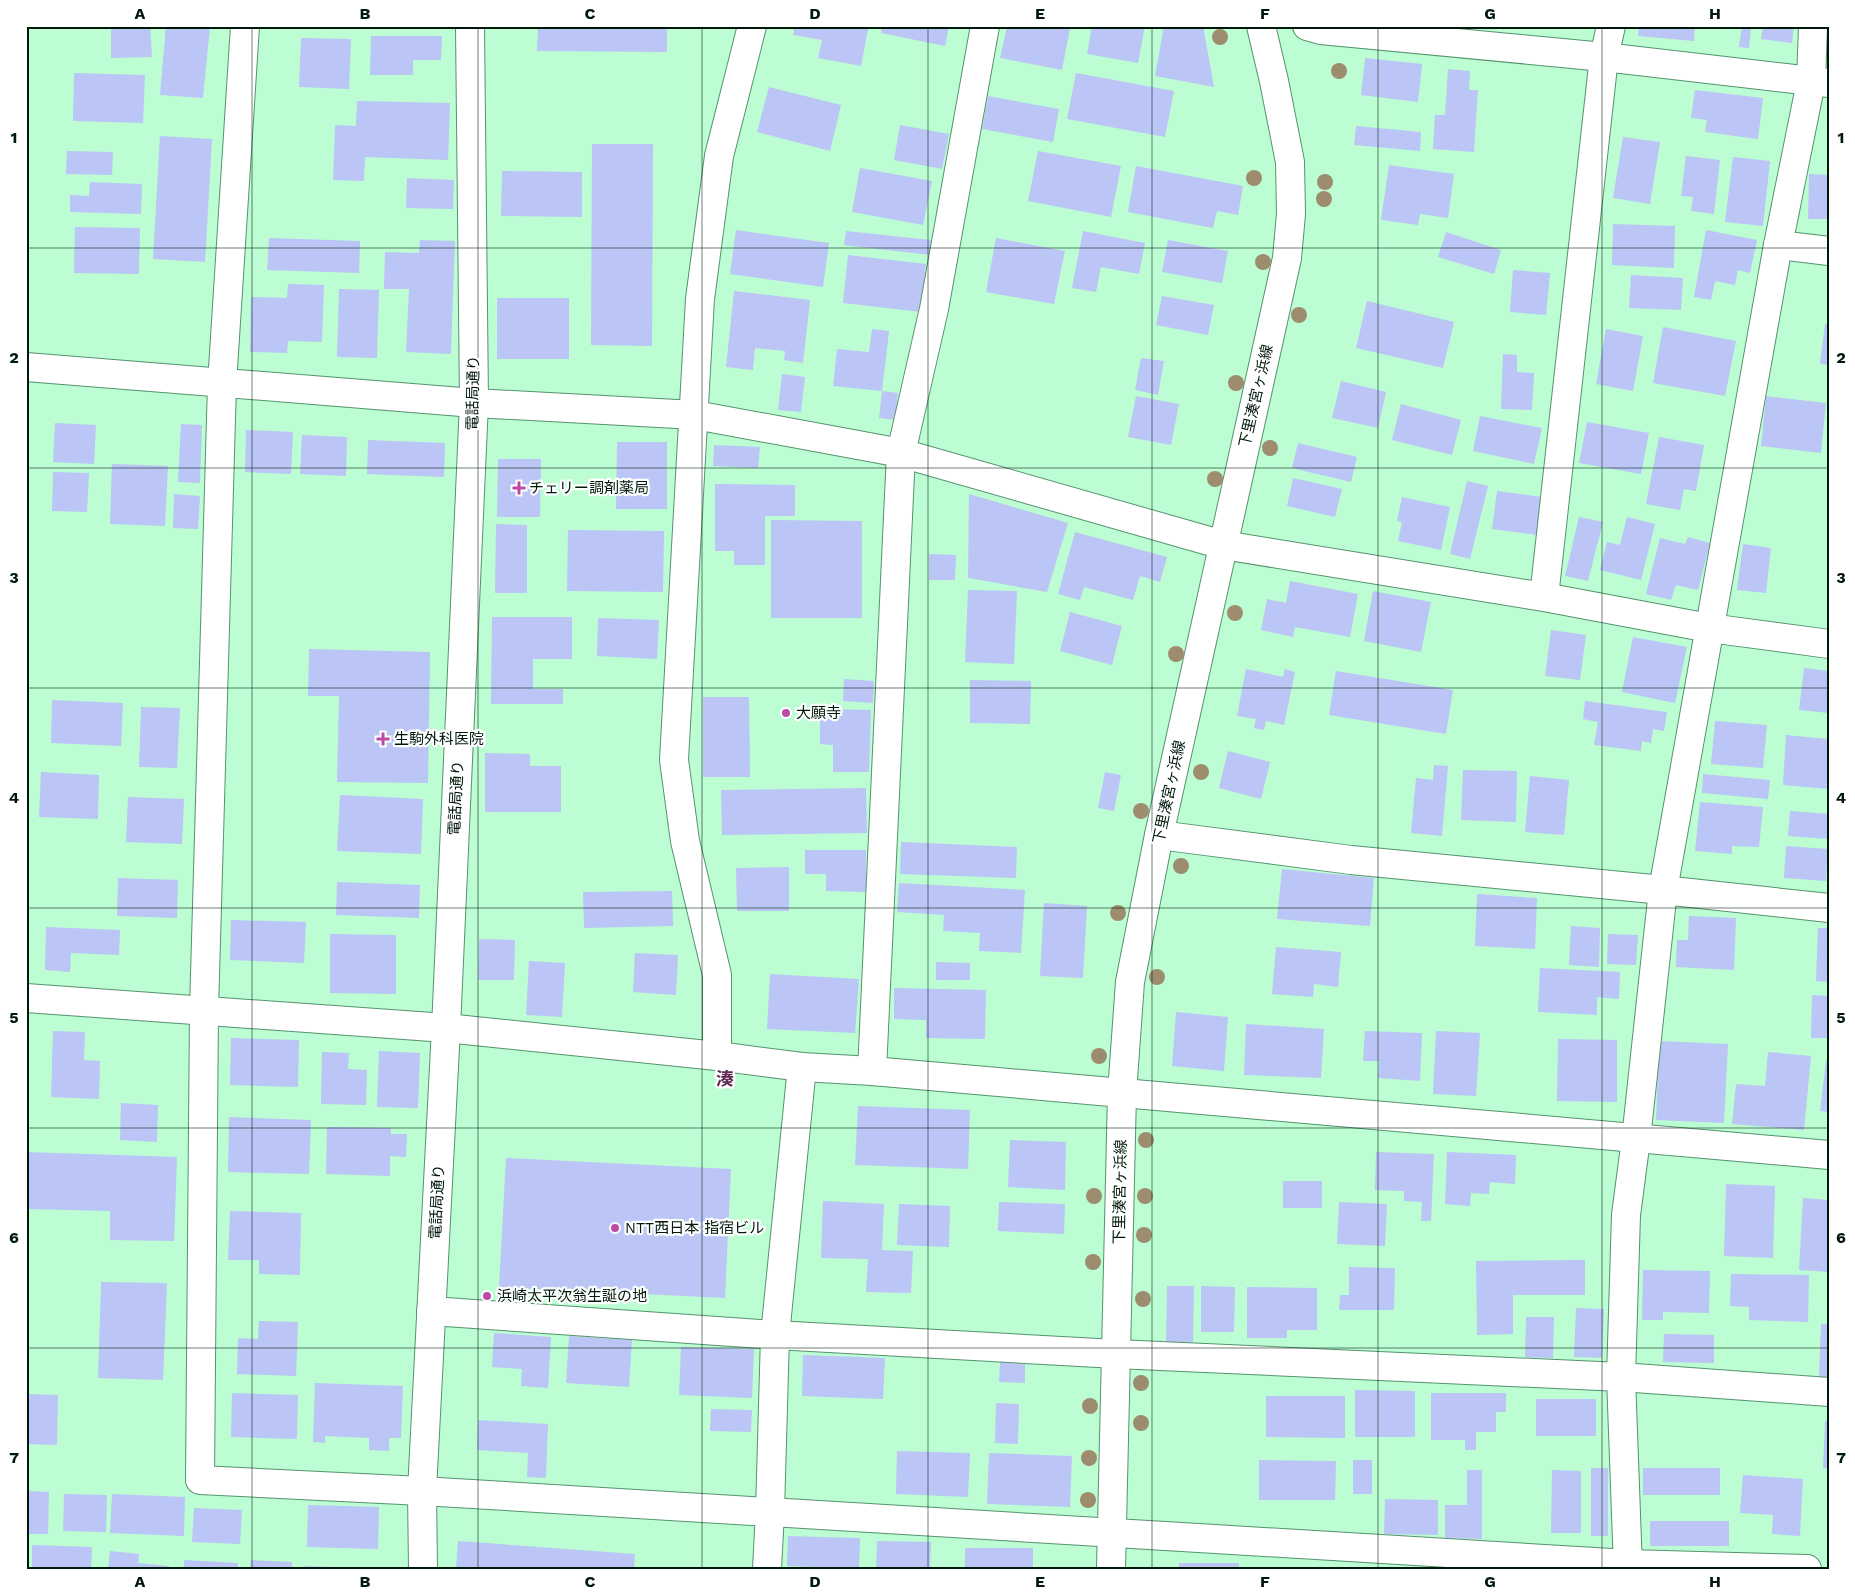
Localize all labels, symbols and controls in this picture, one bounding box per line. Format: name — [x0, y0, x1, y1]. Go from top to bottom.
text: A — [135, 4, 146, 23]
text: B — [360, 4, 371, 23]
text: C — [585, 4, 596, 23]
text: D — [809, 4, 821, 23]
text: E — [1035, 4, 1045, 23]
text: F — [1260, 4, 1270, 23]
text: G — [1484, 4, 1496, 23]
text: H — [1709, 4, 1721, 23]
text: 1 — [11, 128, 17, 147]
text: 1 — [1838, 128, 1844, 147]
street label: 下里湊宮ヶ浜線 — [1235, 343, 1277, 449]
text: 2 — [9, 348, 19, 367]
text: 2 — [1836, 348, 1846, 367]
street label: 電話局通り — [463, 355, 483, 431]
place label: チェリー調剤薬局 — [529, 479, 649, 497]
marker: チェリー調剤薬局 — [513, 482, 525, 494]
text: 3 — [9, 568, 19, 587]
text: 3 — [1836, 568, 1846, 587]
place label: 大願寺 — [796, 704, 841, 722]
marker: 大願寺 — [780, 707, 792, 719]
place label: 生駒外科医院 — [394, 730, 484, 748]
marker: 生駒外科医院 — [376, 732, 390, 746]
street label: 下里湊宮ヶ浜線 — [1149, 739, 1189, 845]
street label: 電話局通り — [445, 760, 467, 836]
text: 4 — [9, 788, 19, 807]
text: 4 — [1836, 788, 1846, 807]
text: 5 — [9, 1008, 19, 1027]
text: 5 — [1836, 1008, 1846, 1027]
district label: 湊 — [716, 1068, 734, 1089]
street label: 下里湊宮ヶ浜線 — [1110, 1139, 1130, 1245]
street label: 電話局通り — [426, 1164, 448, 1240]
place label: NTT西日本 指宿ビル — [625, 1219, 764, 1237]
marker: NTT西日本 指宿ビル — [609, 1222, 621, 1234]
text: 6 — [9, 1228, 19, 1247]
text: 6 — [1836, 1228, 1846, 1247]
place label: 浜崎太平次翁生誕の地 — [497, 1287, 647, 1305]
marker: 浜崎太平次翁生誕の地 — [481, 1290, 493, 1302]
text: 7 — [9, 1448, 19, 1467]
text: 7 — [1836, 1448, 1846, 1467]
text: A — [135, 1572, 146, 1591]
text: B — [360, 1572, 371, 1591]
text: C — [585, 1572, 596, 1591]
text: D — [809, 1572, 821, 1591]
text: E — [1035, 1572, 1045, 1591]
text: F — [1260, 1572, 1270, 1591]
text: G — [1484, 1572, 1496, 1591]
text: H — [1709, 1572, 1721, 1591]

